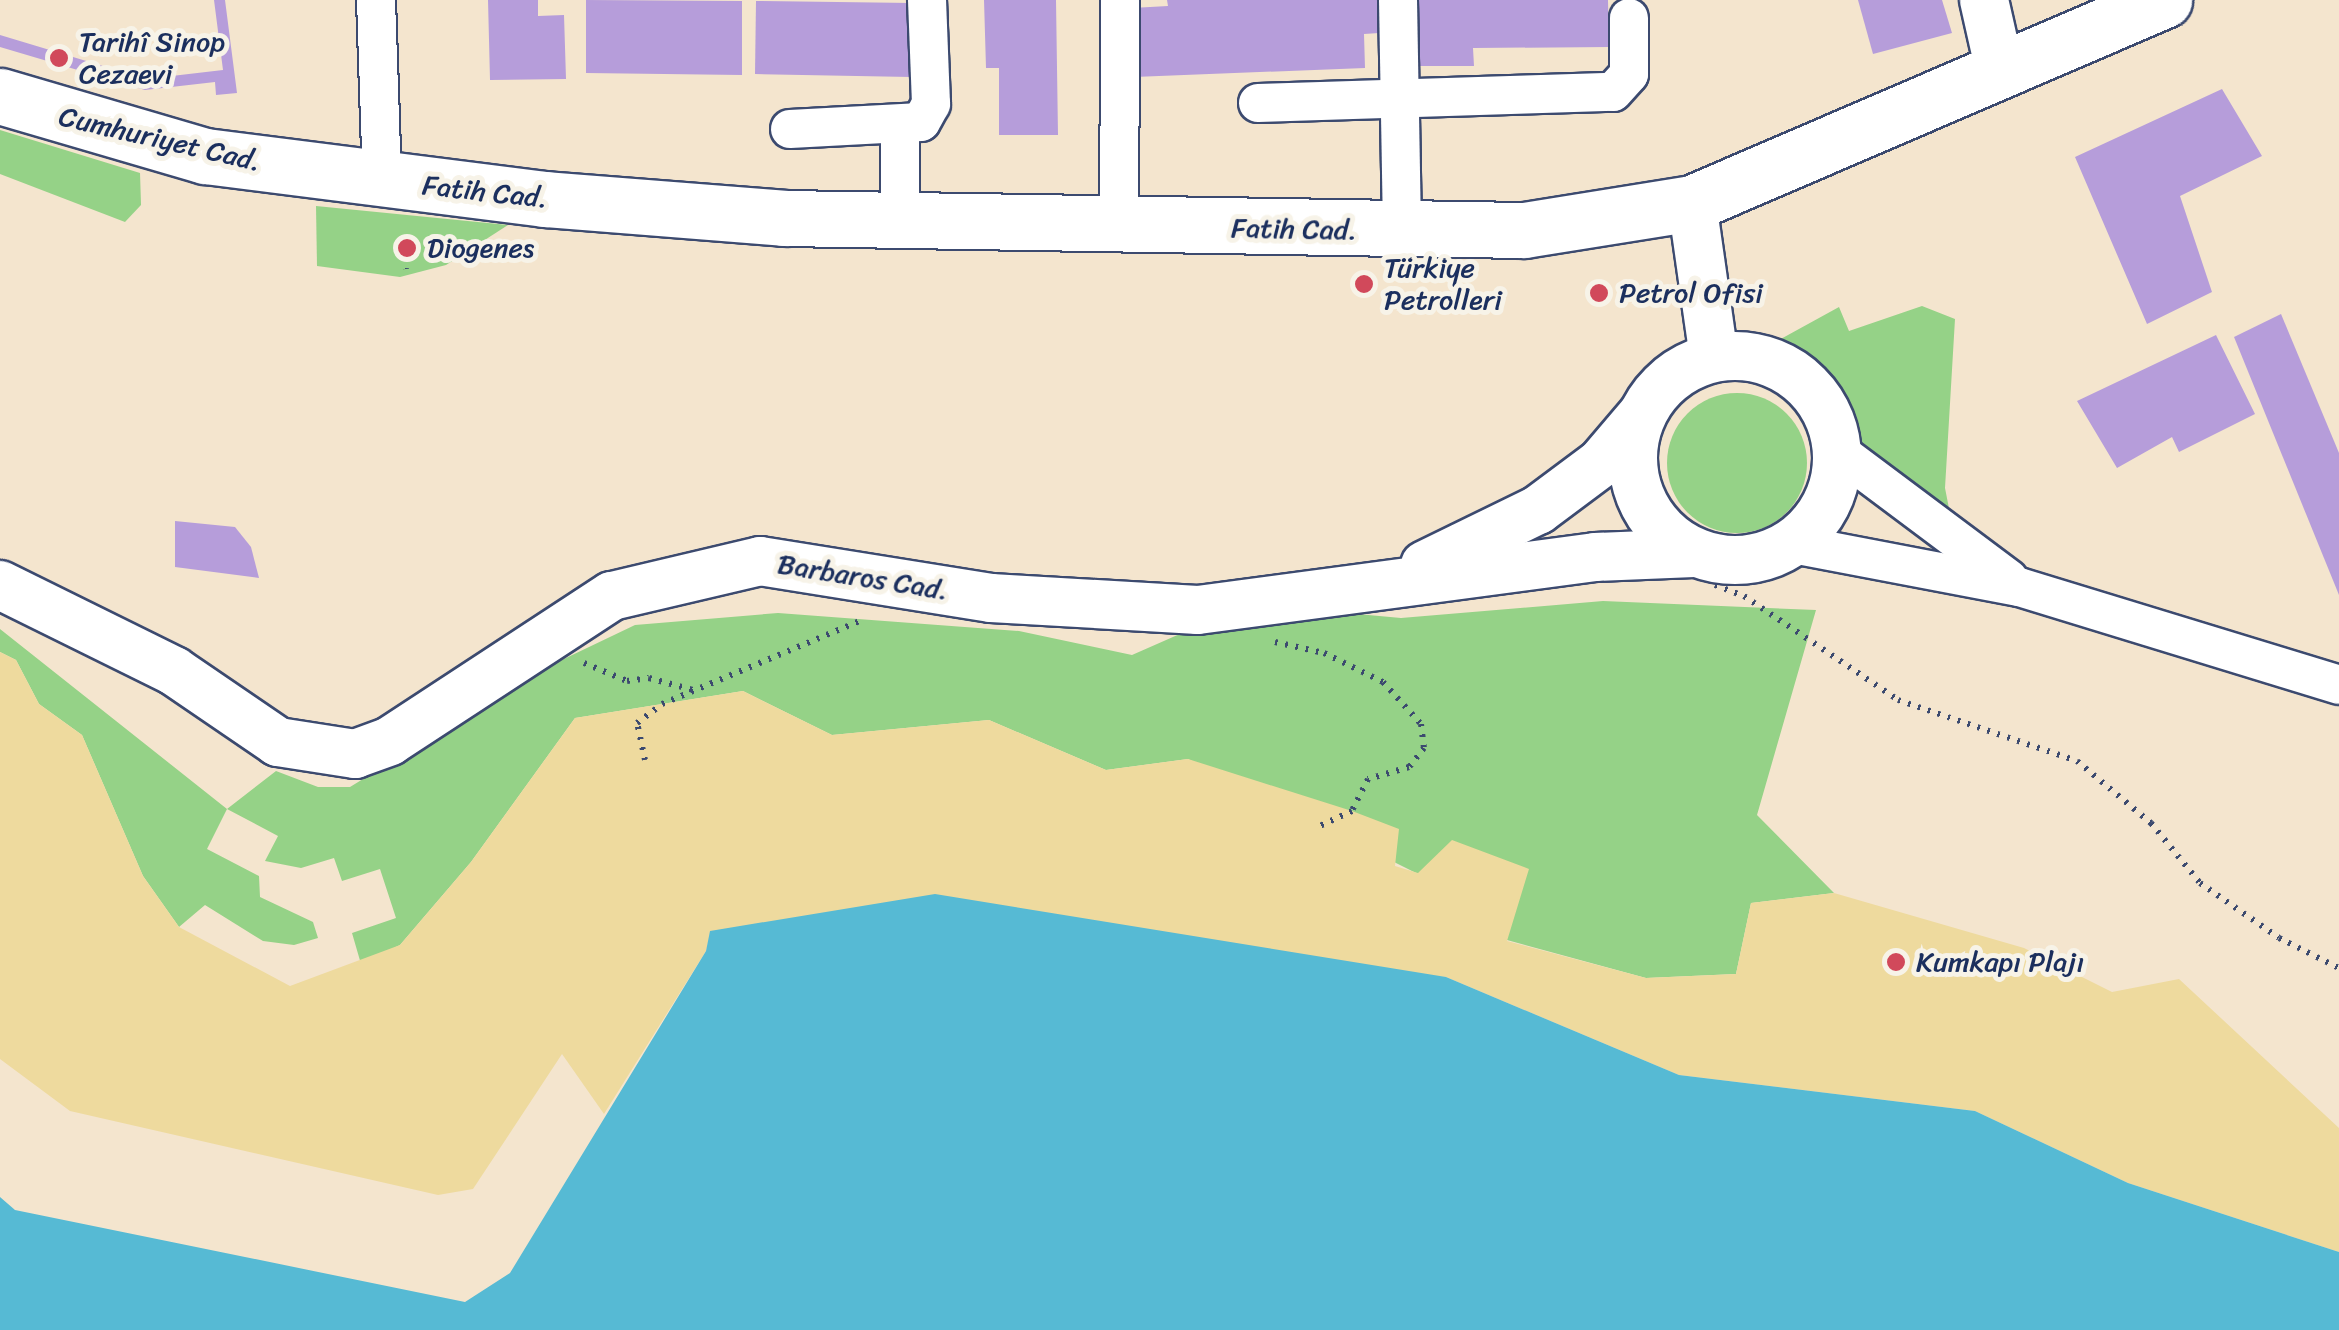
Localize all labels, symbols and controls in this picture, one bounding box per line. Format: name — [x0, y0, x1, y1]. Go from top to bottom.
place label: Tarihî Sinop Cezaevi — [79, 25, 225, 91]
marker: Tarihî Sinop Cezaevi — [48, 47, 70, 69]
street label: Cumhuriyet Cad. — [56, 99, 264, 179]
street label: Fatih Cad. — [421, 169, 549, 215]
street label: Fatih Cad. — [1231, 211, 1357, 247]
place label: Diogenes — [427, 231, 534, 265]
marker: Diogenes — [396, 237, 418, 259]
place label: Türkiye Petrolleri — [1384, 251, 1502, 317]
marker: Türkiye Petrolleri — [1353, 273, 1375, 295]
place label: Petrol Ofisi — [1619, 276, 1763, 310]
marker: Petrol Ofisi — [1588, 282, 1610, 304]
street label: Barbaros Cad. — [775, 547, 951, 607]
place label: Kumkapı Plajı — [1916, 945, 2084, 979]
marker: Kumkapı Plajı — [1885, 951, 1907, 973]

